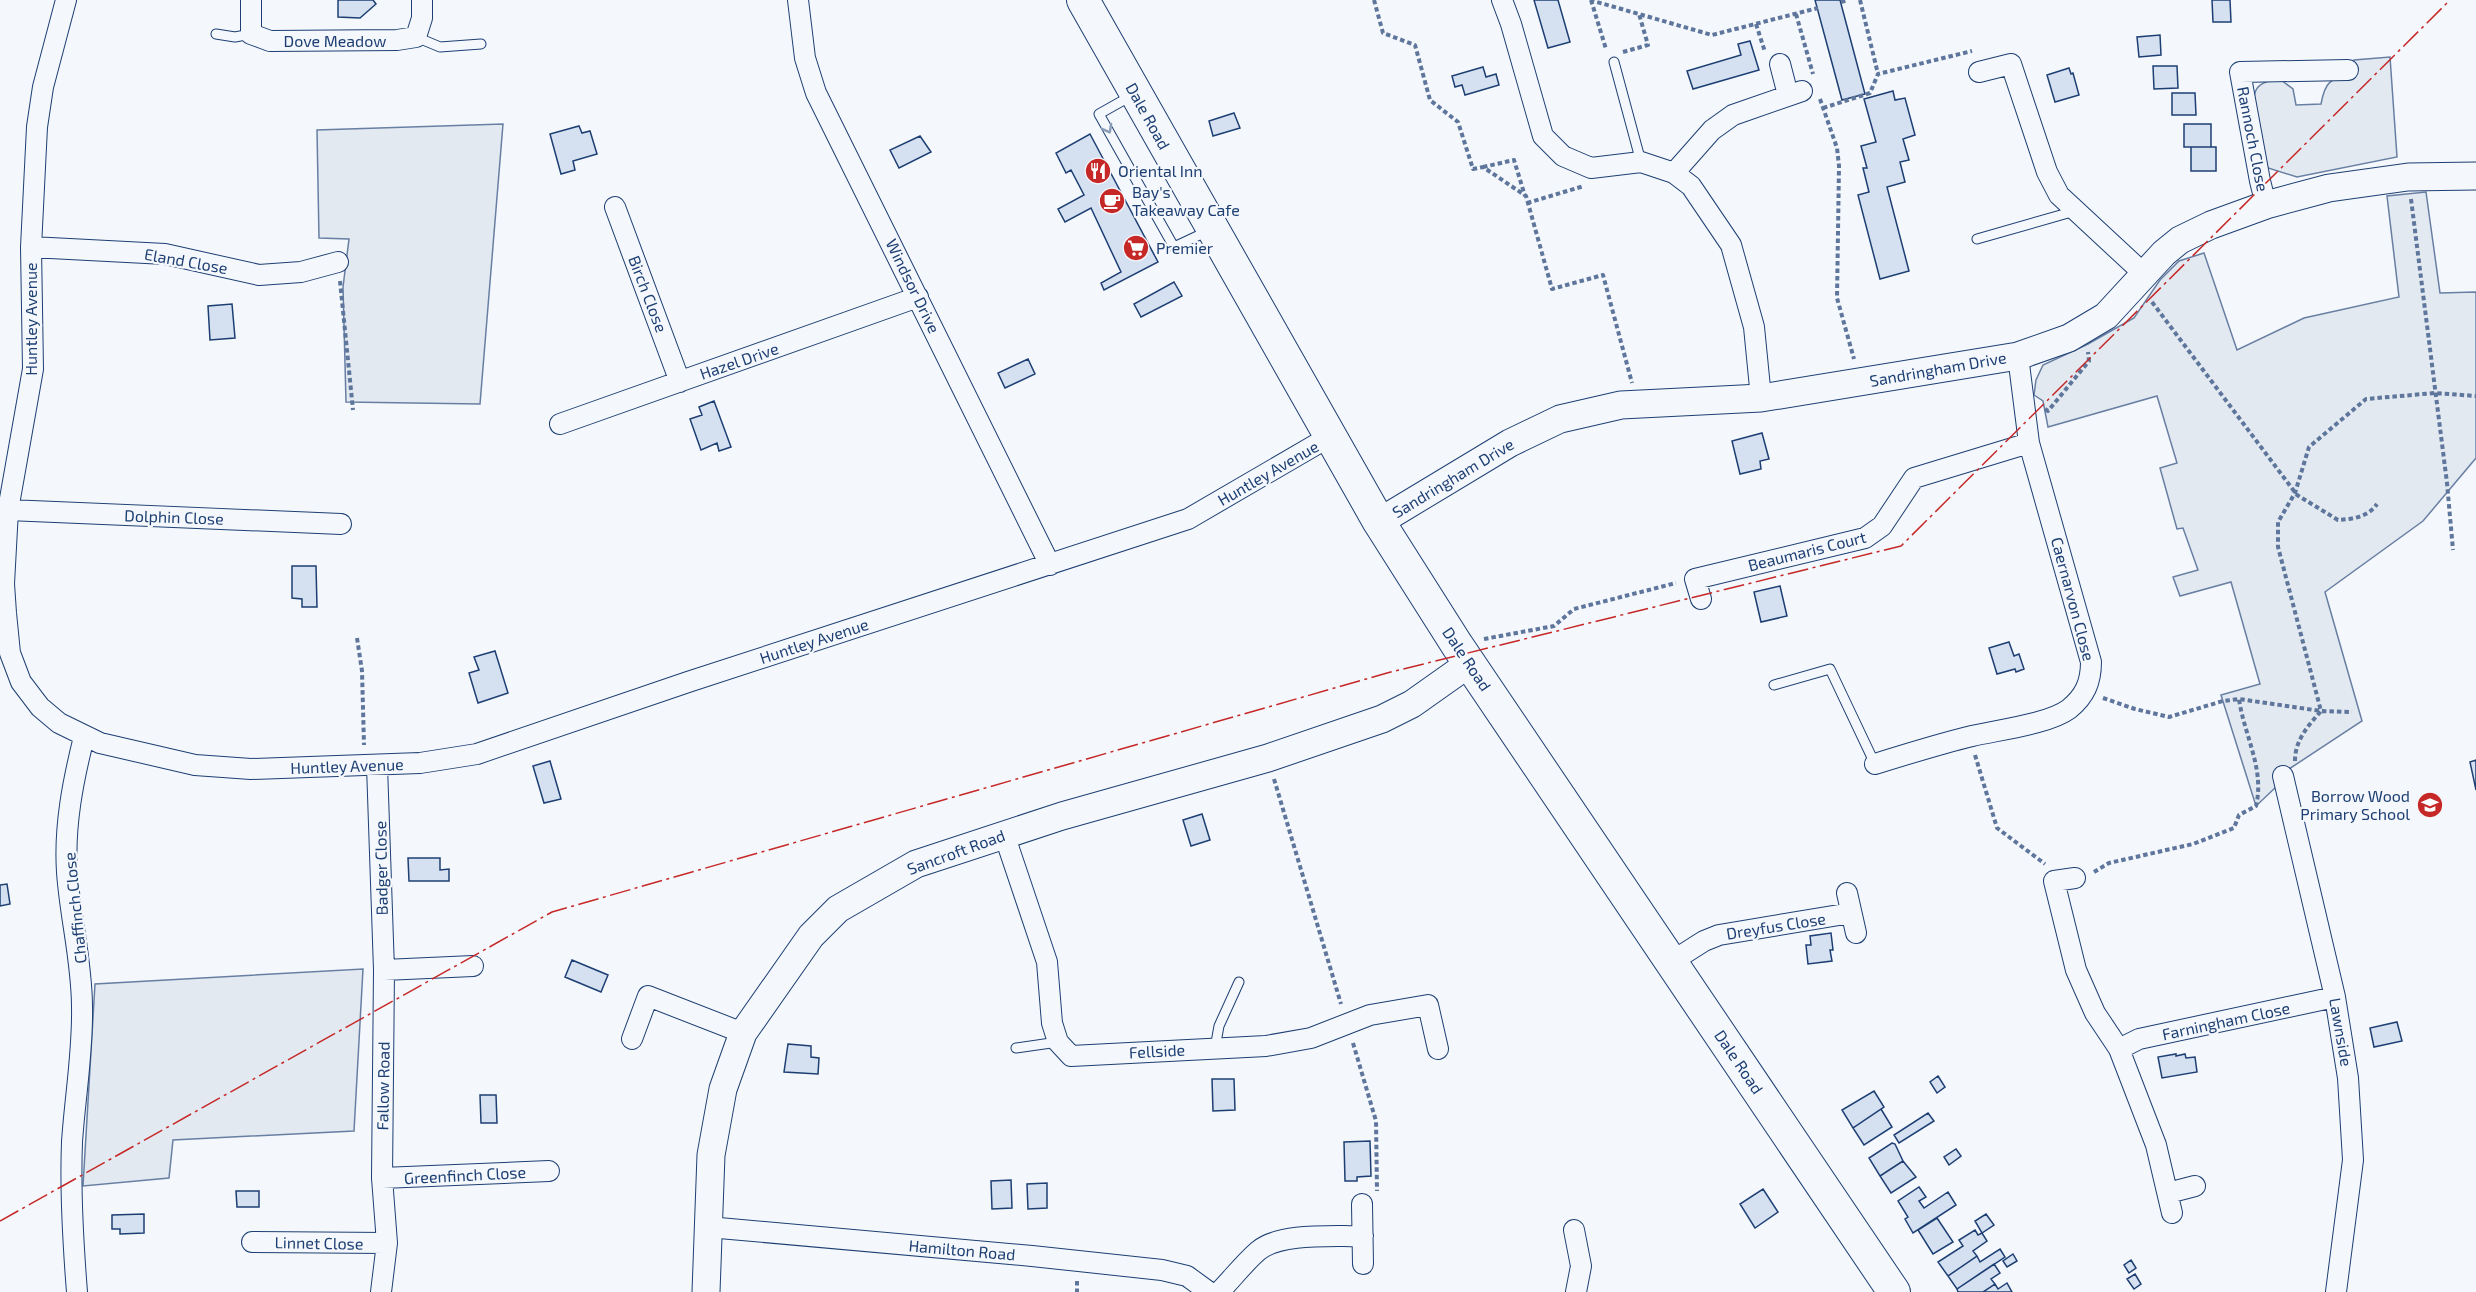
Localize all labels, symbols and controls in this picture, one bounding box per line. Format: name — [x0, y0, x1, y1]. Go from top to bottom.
street label: Dove Meadow — [284, 31, 386, 50]
street label: Dale Road — [1122, 79, 1174, 152]
street label: Rannoch Close — [2234, 85, 2273, 193]
one-way arrow — [1100, 123, 1112, 133]
restaurant icon: Oriental Inn — [1083, 156, 1113, 186]
place label: Oriental Inn — [1118, 161, 1203, 180]
place label: Bay's Takeaway Cafe — [1132, 182, 1240, 219]
cafe icon: Bay's Takeaway Cafe — [1097, 186, 1127, 216]
supermarket icon: Premier — [1121, 233, 1151, 263]
street label: Windsor Drive — [882, 236, 944, 336]
place label: Premier — [1156, 238, 1214, 257]
street label: Eland Close — [143, 244, 229, 277]
street label: Birch Close — [625, 253, 672, 335]
street label: Huntley Avenue — [21, 262, 40, 376]
street label: Hazel Drive — [697, 338, 781, 383]
street label: Sandringham Drive — [1868, 347, 2008, 390]
street label: Sandringham Drive — [1388, 434, 1517, 521]
street label: Huntley Avenue — [1214, 436, 1322, 509]
street label: Dolphin Close — [124, 505, 224, 528]
street label: Beaumaris Court — [1746, 527, 1868, 574]
street label: Caernarvon Close — [2048, 535, 2099, 663]
street label: Huntley Avenue — [757, 614, 871, 667]
street label: Dale Road — [1439, 623, 1496, 694]
street label: Huntley Avenue — [290, 754, 404, 777]
place label: Borrow Wood Primary School — [2300, 786, 2410, 823]
school or university icon: Borrow Wood Primary School — [2415, 790, 2445, 820]
street label: Badger Close — [370, 821, 391, 915]
street label: Sancroft Road — [904, 825, 1007, 878]
street label: Chaffinch Close — [59, 851, 90, 965]
street label: Dreyfus Close — [1725, 908, 1827, 943]
street label: Lawnside — [2326, 996, 2357, 1068]
street label: Farningham Close — [2160, 998, 2292, 1043]
street label: Dale Road — [1711, 1026, 1768, 1097]
street label: Fellside — [1128, 1040, 1186, 1061]
street label: Fallow Road — [372, 1041, 393, 1131]
street label: Greenfinch Close — [404, 1162, 526, 1187]
street label: Linnet Close — [274, 1232, 364, 1253]
street label: Hamilton Road — [908, 1235, 1016, 1264]

